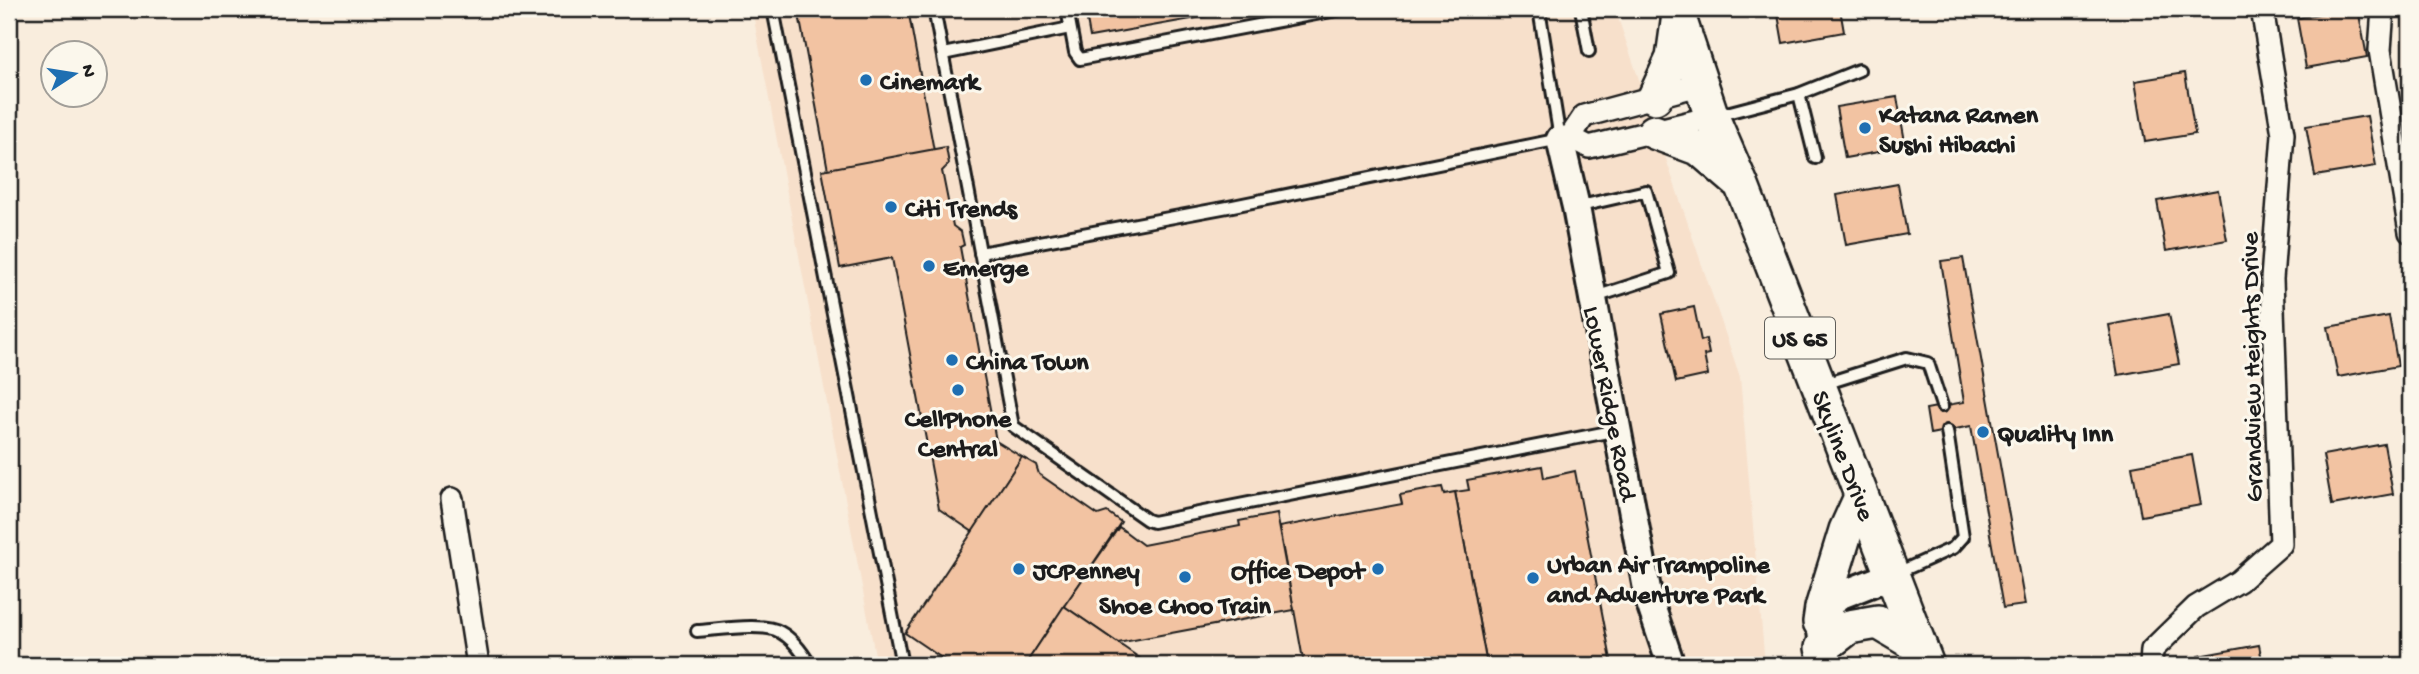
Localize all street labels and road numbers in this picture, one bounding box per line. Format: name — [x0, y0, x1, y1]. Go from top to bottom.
street label: Grandview Heights Drive — [2237, 231, 2272, 502]
street label: Lower Ridge Road — [1574, 304, 1642, 506]
road number: US 65 — [1765, 318, 1835, 358]
street label: Skyline Drive — [1802, 387, 1880, 526]

